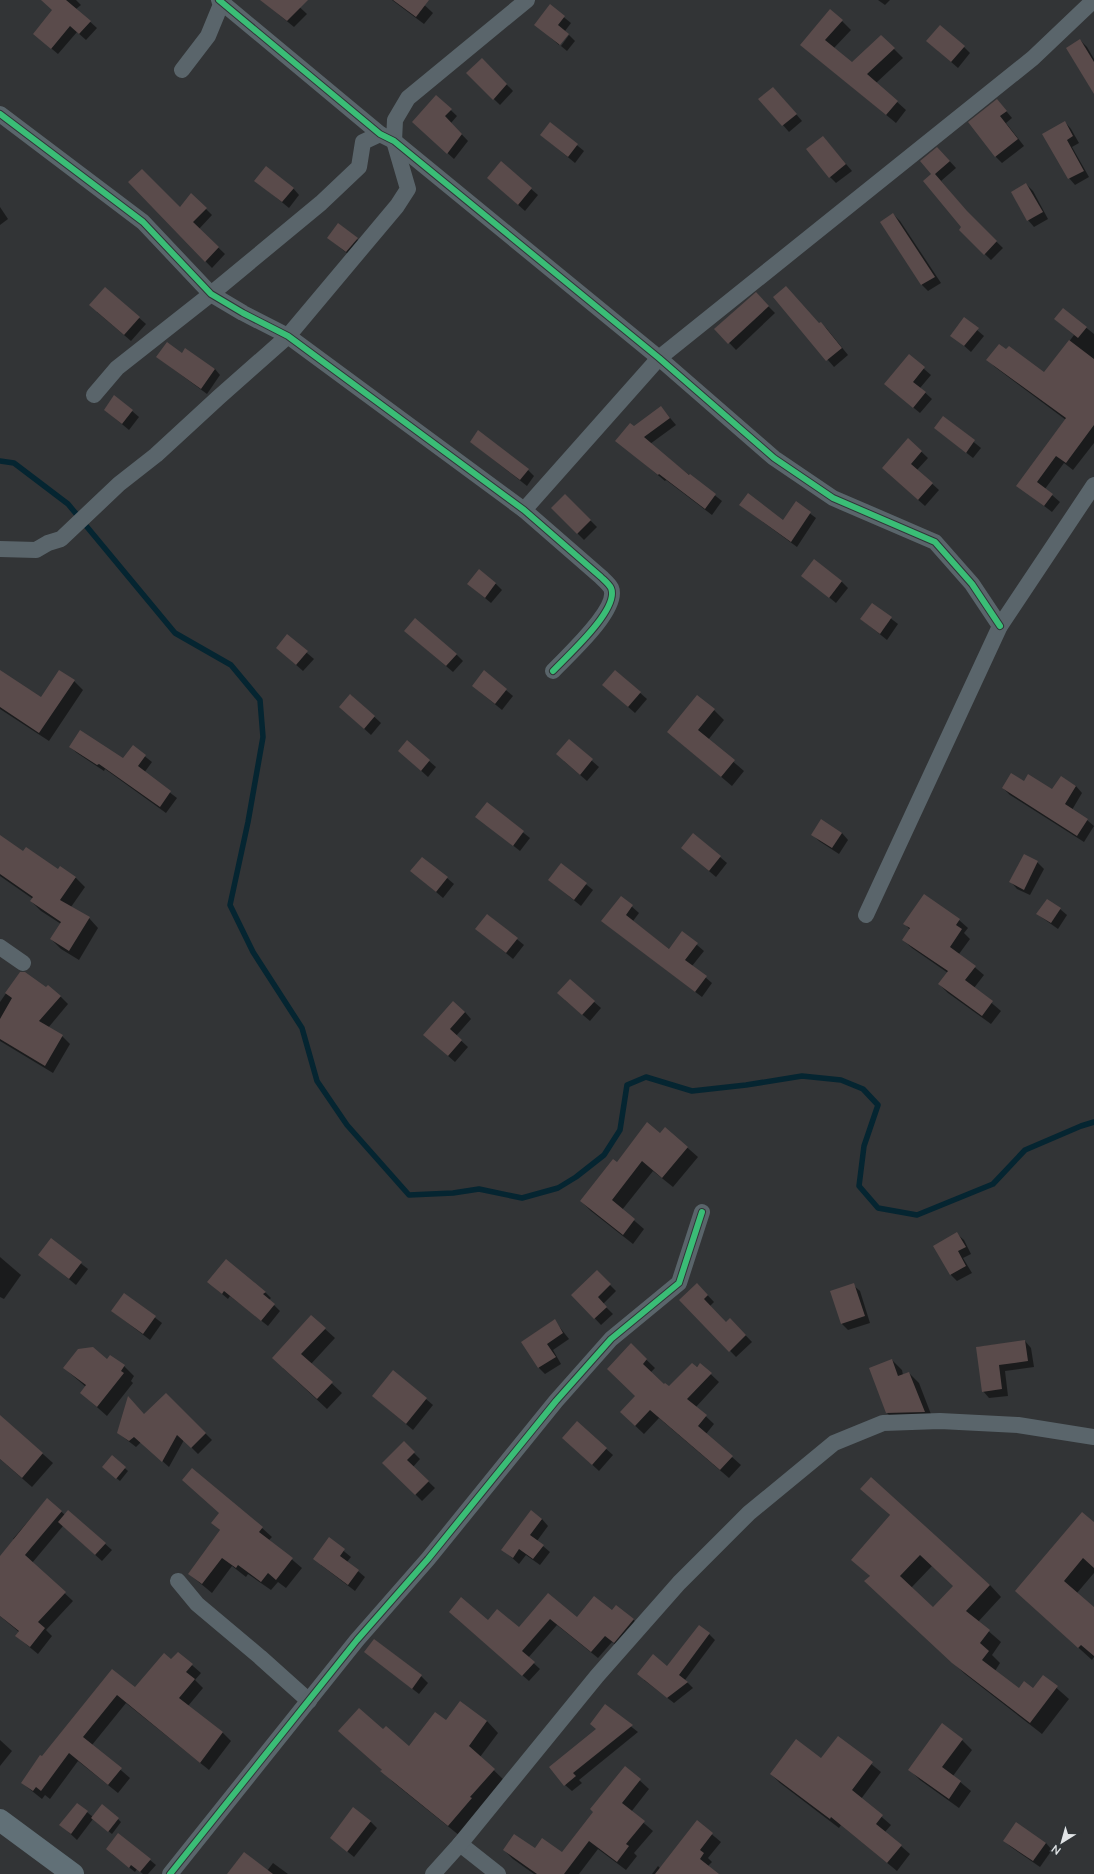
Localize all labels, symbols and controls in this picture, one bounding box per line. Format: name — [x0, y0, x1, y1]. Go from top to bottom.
north arrow — [1042, 1822, 1082, 1862]
text: N — [1048, 1842, 1064, 1858]

